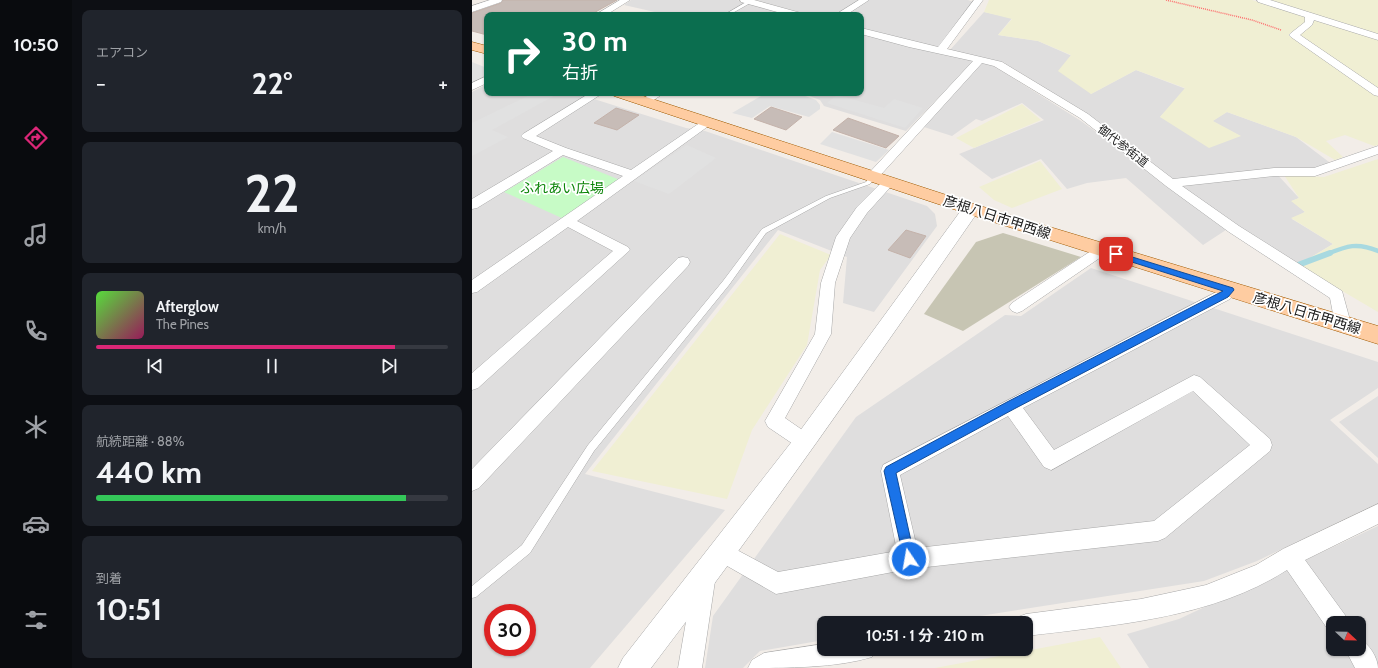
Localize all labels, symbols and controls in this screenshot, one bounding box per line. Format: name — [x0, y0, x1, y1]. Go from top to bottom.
text: 30 m — [562, 24, 628, 58]
icon: right — [496, 28, 548, 80]
text: 10:50 — [13, 34, 59, 56]
text: エアコン — [96, 44, 148, 60]
text: 右折 — [562, 62, 598, 84]
text: 22° — [252, 65, 292, 102]
text: − — [96, 70, 106, 97]
text: + — [438, 70, 448, 97]
street label: 御代参街道 — [1095, 121, 1152, 170]
icon: directions — [22, 124, 50, 152]
text: 22 — [244, 162, 300, 225]
park label: ふれあい広場 — [520, 179, 604, 197]
street label: 彦根八日市甲西線 — [941, 191, 1053, 243]
text: km/h — [258, 220, 286, 236]
icon: music — [22, 221, 50, 249]
pin — [1099, 237, 1133, 271]
icon: arrive — [1105, 243, 1127, 265]
street label: 彦根八日市甲西線 — [1251, 288, 1363, 338]
text: Afterglow — [156, 298, 219, 316]
text: The Pines — [156, 316, 209, 332]
icon: phone — [22, 317, 50, 345]
icon: previous — [144, 355, 166, 377]
icon: pause — [261, 355, 283, 377]
icon: next — [378, 355, 400, 377]
icon: climate — [22, 413, 50, 441]
text: 航続距離 · 88% — [96, 433, 184, 449]
text: 440 km — [96, 454, 202, 491]
icon: car — [22, 510, 50, 538]
position arrow — [888, 538, 930, 580]
text: 到着 — [96, 570, 122, 586]
text: 10:51 — [96, 591, 162, 628]
speed limit sign: 30 — [484, 604, 536, 656]
icon: filters — [22, 606, 50, 634]
north arrow — [1326, 616, 1366, 656]
map controls — [1326, 616, 1366, 656]
text: 10:51 · 1 分 · 210 m — [866, 627, 984, 645]

